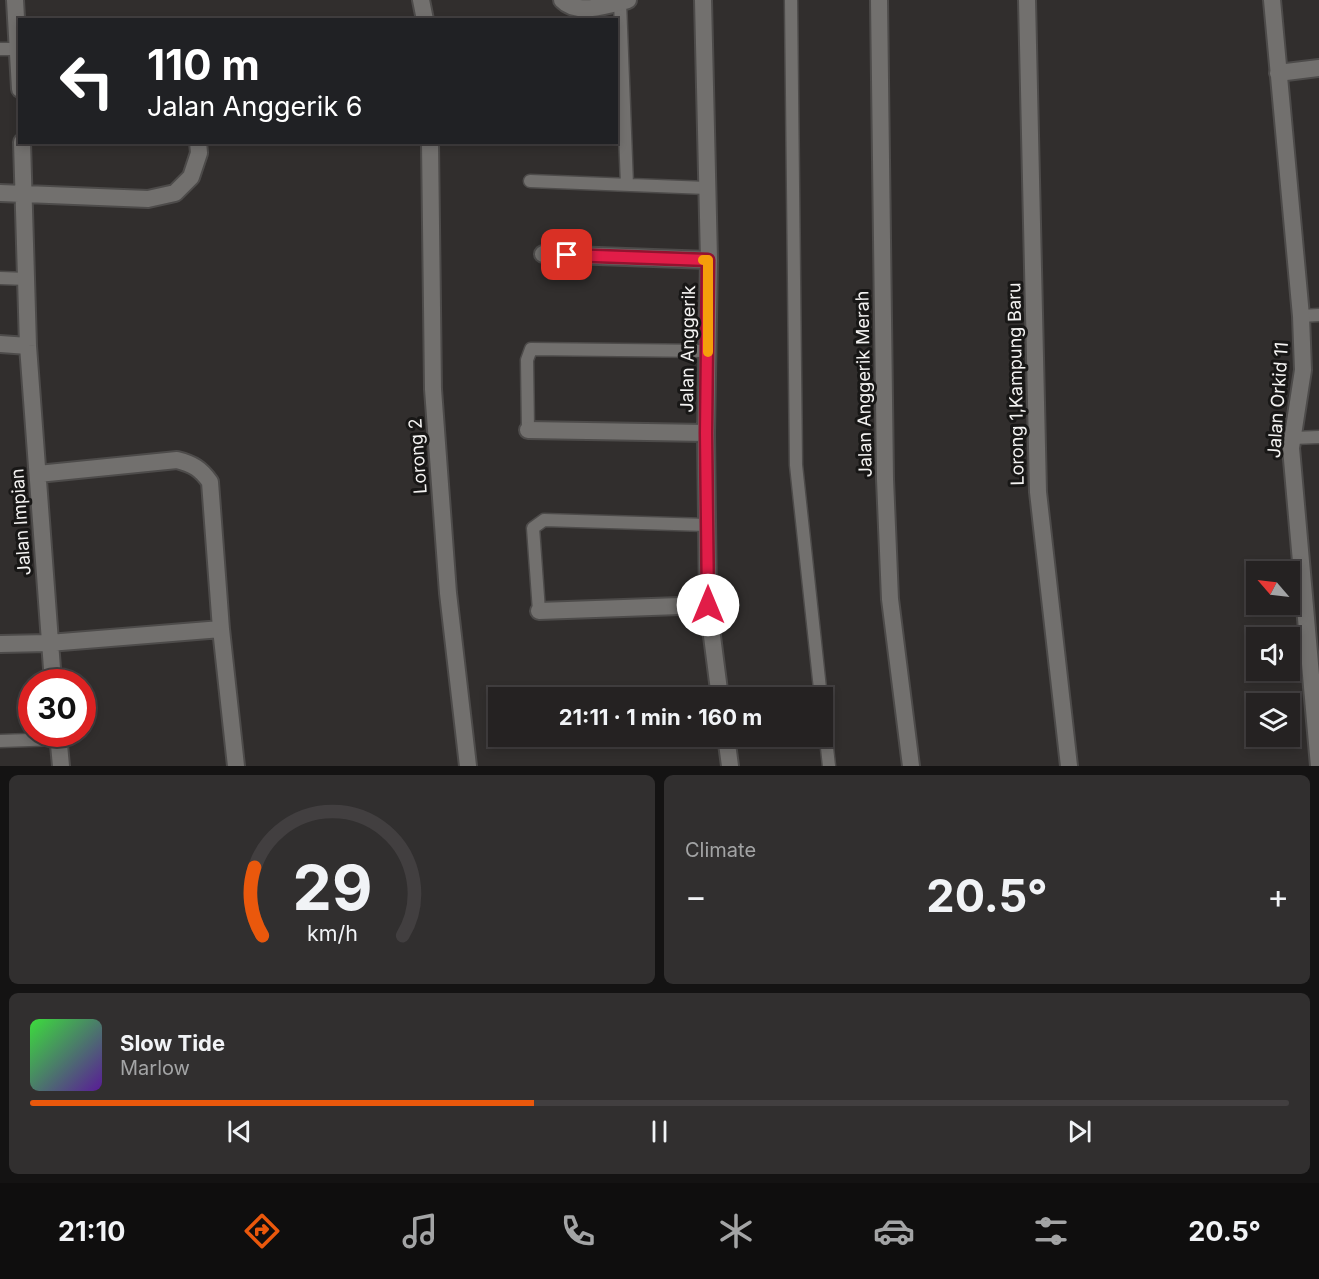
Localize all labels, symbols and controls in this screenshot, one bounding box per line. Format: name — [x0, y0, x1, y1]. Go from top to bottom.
text: 110 m — [147, 39, 260, 90]
icon: left — [48, 42, 126, 120]
text: Jalan Anggerik 6 — [147, 90, 363, 123]
pin — [541, 229, 592, 280]
icon: arrive — [550, 238, 583, 271]
street label: Lorong 1,Kampung Baru — [1003, 282, 1028, 486]
street label: Jalan Anggerik — [676, 285, 699, 413]
street label: Jalan Anggerik Merah — [851, 290, 876, 478]
street label: Jalan Orkid 11 — [1263, 341, 1292, 459]
street label: Lorong 2 — [404, 417, 431, 495]
street label: Jalan Impian — [6, 468, 35, 576]
north arrow — [1246, 561, 1300, 615]
map controls — [1246, 561, 1300, 747]
position arrow — [676, 573, 740, 637]
button: sound — [1246, 627, 1300, 681]
speed limit sign: 30 — [18, 669, 96, 747]
button: layers — [1246, 693, 1300, 747]
text: 21:11 · 1 min · 160 m — [559, 704, 762, 730]
text: Climate — [685, 838, 756, 862]
text: 29 — [292, 850, 372, 925]
text: 20.5° — [926, 868, 1048, 923]
text: − — [685, 876, 707, 916]
text: + — [1267, 876, 1289, 916]
text: km/h — [307, 921, 357, 947]
text: Slow Tide — [120, 1030, 225, 1056]
text: Marlow — [120, 1056, 190, 1080]
icon: previous — [223, 1115, 256, 1148]
icon: pause — [643, 1115, 676, 1148]
icon: next — [1063, 1115, 1096, 1148]
icon: directions — [241, 1210, 283, 1252]
icon: music — [399, 1210, 441, 1252]
icon: phone — [557, 1210, 599, 1252]
icon: climate — [715, 1210, 757, 1252]
icon: car — [873, 1210, 915, 1252]
icon: filters — [1030, 1210, 1072, 1252]
text: 21:10 — [58, 1215, 125, 1248]
text: 20.5° — [1188, 1215, 1261, 1248]

